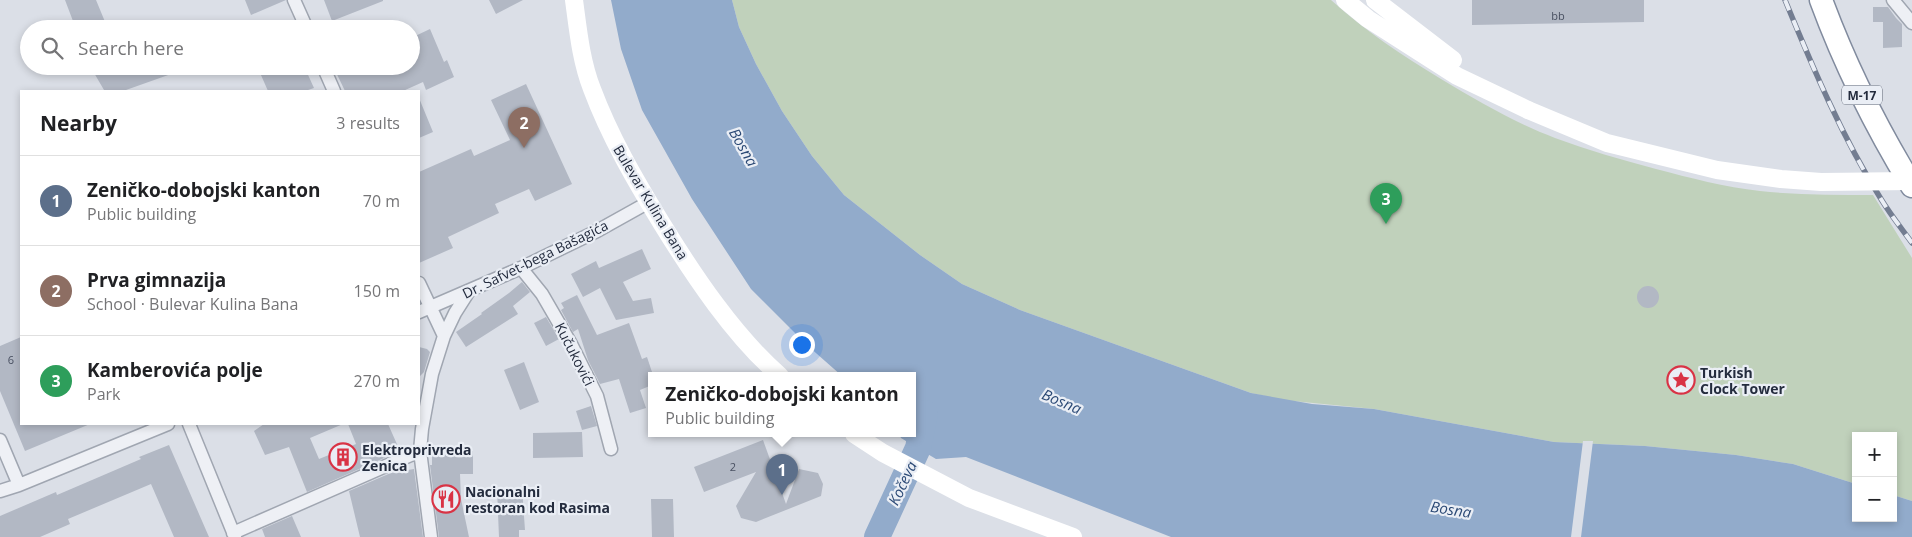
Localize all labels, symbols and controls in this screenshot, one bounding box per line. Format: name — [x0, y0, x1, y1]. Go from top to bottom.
house number: bb — [1551, 8, 1565, 23]
search box — [20, 20, 420, 75]
icon: search — [38, 34, 66, 62]
text: Search here — [78, 35, 184, 61]
road number: M-17 — [1842, 86, 1882, 104]
pin: 2 — [508, 107, 540, 148]
text: Nearby — [40, 109, 117, 137]
text: 3 results — [336, 112, 400, 134]
water label: Bosna — [725, 124, 763, 170]
street label: Bulevar Kulina Bana — [609, 141, 693, 263]
text: Zeničko-dobojski kanton — [87, 177, 321, 203]
pin: 3 — [1370, 183, 1402, 224]
text: 1 — [51, 190, 61, 212]
text: 70 m — [363, 190, 400, 212]
text: Public building — [87, 203, 196, 225]
street label: Dr. Safvet-bega Bašagića — [459, 215, 611, 303]
text: Prva gimnazija — [87, 267, 226, 293]
text: 2 — [51, 280, 61, 302]
text: 150 m — [354, 280, 400, 302]
text: School · Bulevar Kulina Bana — [87, 293, 298, 315]
street label: Kučukovići — [551, 319, 599, 389]
your location — [789, 332, 815, 358]
house number: 6 — [8, 352, 14, 367]
text: Kamberovića polje — [87, 357, 263, 383]
place label: Turkish Clock Tower — [1700, 363, 1785, 398]
place icon: Turkish Clock Tower — [1666, 365, 1696, 395]
text: 3 — [51, 370, 61, 392]
text: 270 m — [354, 370, 400, 392]
popup — [648, 372, 916, 437]
text: Zeničko-dobojski kanton — [665, 381, 899, 407]
text: Park — [87, 383, 120, 405]
water label: Bosna — [1039, 384, 1085, 418]
text: Public building — [665, 407, 774, 429]
map controls — [1852, 432, 1897, 522]
button: + — [1852, 432, 1897, 477]
place label: Elektroprivreda Zenica — [362, 440, 472, 475]
building icon: Elektroprivreda Zenica — [328, 442, 358, 472]
pin: 1 — [766, 454, 798, 495]
water label: Kočeva — [883, 457, 921, 508]
house number: 2 — [730, 459, 736, 474]
button: − — [1852, 477, 1897, 522]
place label: Nacionalni restoran kod Rasima — [465, 482, 610, 517]
restaurant icon: Nacionalni restoran kod Rasima — [431, 484, 461, 514]
water label: Bosna — [1429, 496, 1473, 522]

